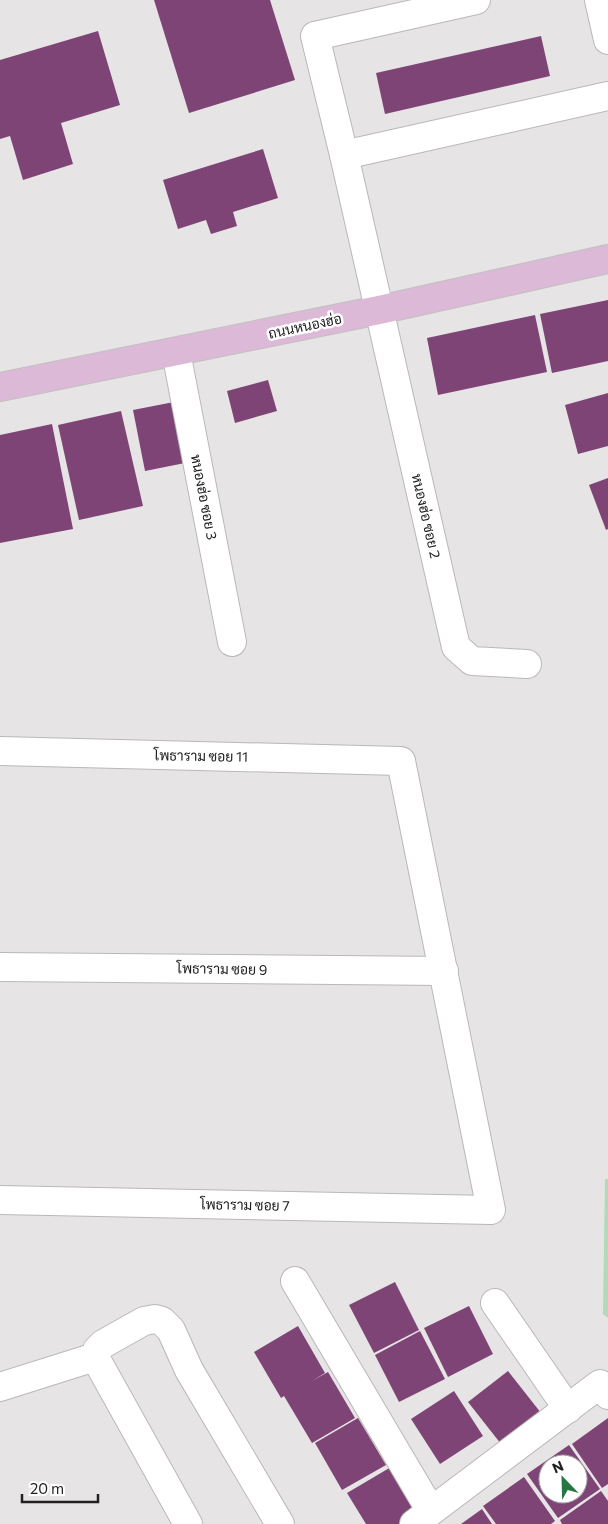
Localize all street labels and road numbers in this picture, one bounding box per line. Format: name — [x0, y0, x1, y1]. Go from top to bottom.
street label: ถนนหนองฮ่อ — [267, 309, 343, 342]
street label: หนองฮ่อ ซอย 3 — [188, 453, 221, 541]
street label: หนองฮ่อ ซอย 2 — [408, 472, 445, 560]
street label: โพธาราม ซอย 11 — [153, 746, 248, 765]
street label: โพธาราม ซอย 9 — [176, 959, 267, 978]
street label: โพธาราม ซอย 7 — [199, 1195, 290, 1214]

